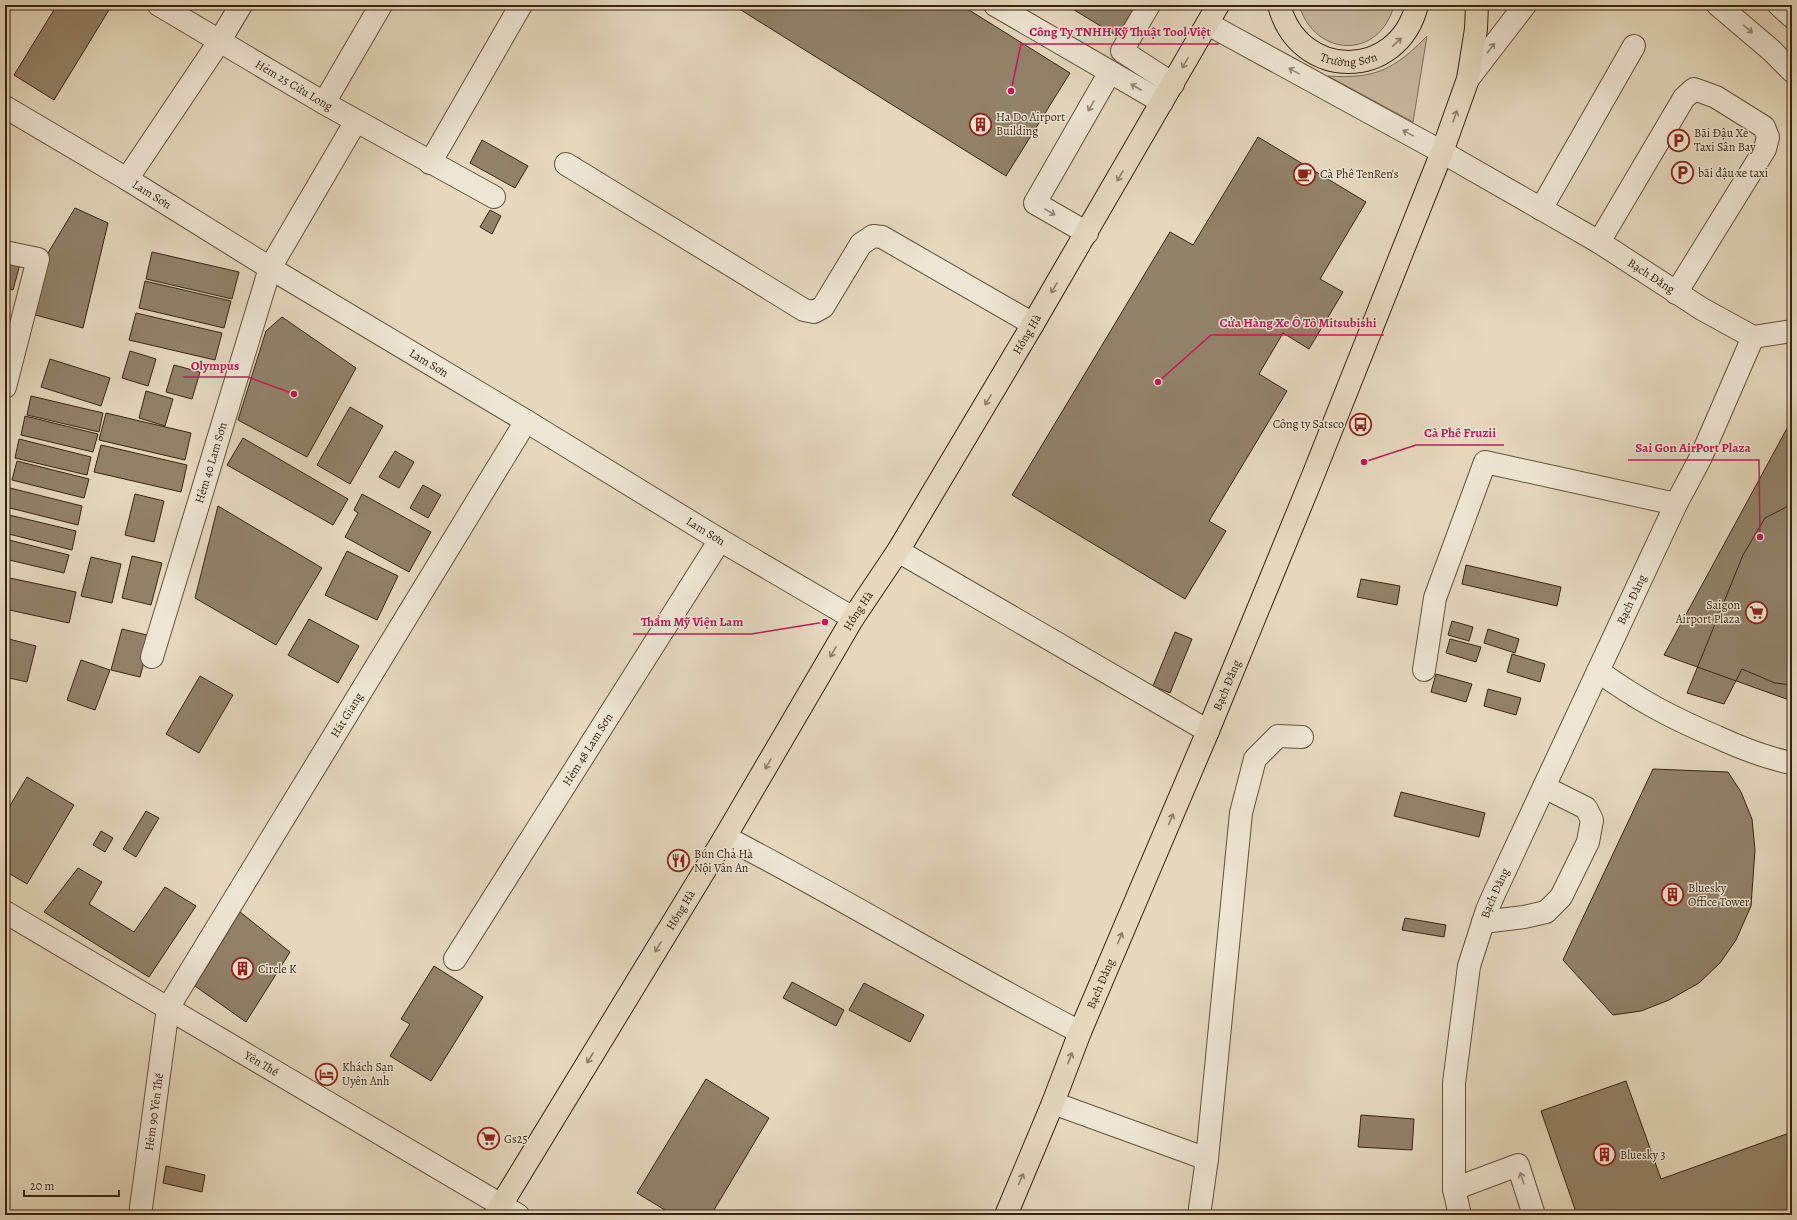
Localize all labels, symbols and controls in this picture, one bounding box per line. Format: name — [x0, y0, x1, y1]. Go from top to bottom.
callout: Công Ty TNHH Kỹ Thuật Tool Việt — [1021, 19, 1219, 44]
text: Công Ty TNHH Kỹ Thuật Tool Việt — [1029, 23, 1211, 40]
one-way arrow — [1743, 25, 1753, 34]
one-way arrow — [1392, 37, 1402, 46]
one-way arrow — [1487, 43, 1496, 54]
street label: Trường Sơn — [1318, 48, 1380, 70]
street label: Hẻm 25 Cửu Long — [252, 56, 336, 114]
one-way arrow — [1181, 57, 1189, 69]
one-way arrow — [1288, 66, 1300, 74]
one-way arrow — [1130, 83, 1142, 91]
one-way arrow — [1086, 100, 1094, 112]
place label: Ha Do Airport Building — [996, 109, 1065, 139]
one-way arrow — [1451, 110, 1459, 122]
building icon: Ha Do Airport Building — [968, 111, 994, 137]
place label: Bãi Đậu Xe Taxi Sân Bay — [1694, 125, 1756, 155]
parking icon: Bãi Đậu Xe Taxi Sân Bay — [1665, 127, 1691, 153]
one-way arrow — [1402, 129, 1414, 137]
parking icon: bãi đậu xe taxi — [1669, 160, 1695, 186]
cafe icon: Cà Phê TenRen's — [1292, 161, 1318, 187]
place label: bãi đậu xe taxi — [1698, 165, 1768, 181]
place label: Cà Phê TenRen's — [1320, 166, 1399, 182]
one-way arrow — [1115, 170, 1123, 182]
street label: Lam Sơn — [129, 176, 175, 213]
one-way arrow — [1044, 208, 1056, 216]
street label: Bạch Đằng — [1624, 255, 1678, 297]
one-way arrow — [1050, 282, 1058, 294]
callout: Cửa Hàng Xe Ô Tô Mitsubishi — [1211, 310, 1384, 335]
street label: Hồng Hà — [1009, 311, 1045, 357]
text: Cửa Hàng Xe Ô Tô Mitsubishi — [1220, 314, 1377, 331]
street label: Lam Sơn — [406, 345, 452, 381]
callout: Olympus — [183, 352, 248, 377]
text: Olympus — [191, 357, 239, 374]
one-way arrow — [984, 394, 992, 406]
bus stop icon: Công ty Satsco — [1347, 411, 1373, 437]
place label: Công ty Satsco — [1273, 416, 1344, 432]
street label: Hẻm 40 Lam Sơn — [191, 420, 231, 505]
callout: Cà Phê Fruzii — [1416, 420, 1504, 445]
text: Cà Phê Fruzii — [1424, 424, 1496, 441]
callout: Sai Gon AirPort Plaza — [1628, 435, 1759, 460]
text: Sai Gon AirPort Plaza — [1635, 439, 1751, 456]
street label: Lam Sơn — [683, 513, 728, 549]
street label: Bạch Đằng — [1613, 572, 1650, 627]
street label: Hồng Hà — [839, 588, 877, 633]
place label: Saigon Airport Plaza — [1675, 597, 1740, 627]
supermarket icon: Saigon Airport Plaza — [1743, 599, 1769, 625]
callout: Thẩm Mỹ Viện Lam — [633, 609, 751, 634]
text: Thẩm Mỹ Viện Lam — [641, 613, 743, 630]
one-way arrow — [829, 646, 837, 658]
street label: Bạch Đằng — [1209, 657, 1244, 713]
street label: Hát Giang — [327, 690, 367, 741]
street label: Hẻm 48 Lam Sơn — [559, 710, 617, 789]
one-way arrow — [763, 758, 771, 770]
one-way arrow — [1167, 813, 1175, 825]
place label: Bún Chả Hà Nội Vân An — [694, 846, 753, 876]
restaurant icon: Bún Chả Hà Nội Vân An — [666, 848, 692, 874]
street label: Bạch Đằng — [1477, 865, 1513, 920]
place label: Bluesky Office Tower — [1688, 880, 1750, 910]
building icon: Bluesky Office Tower — [1660, 882, 1686, 908]
street label: Hồng Hà — [662, 887, 699, 933]
one-way arrow — [1117, 933, 1124, 945]
one-way arrow — [653, 941, 661, 953]
building icon: Circle K — [229, 956, 255, 982]
street label: Bạch Đằng — [1083, 956, 1118, 1011]
place label: Circle K — [258, 961, 297, 977]
street label: Yên Thế — [240, 1047, 282, 1080]
one-way arrow — [586, 1052, 594, 1063]
one-way arrow — [1067, 1053, 1075, 1065]
place label: Khách Sạn Uyên Anh — [342, 1059, 394, 1089]
hotel icon: Khách Sạn Uyên Anh — [314, 1061, 340, 1087]
street label: Hẻm 90 Yên Thế — [141, 1071, 167, 1152]
supermarket icon: Gs25 — [475, 1126, 501, 1152]
place label: Gs25 — [504, 1131, 528, 1147]
building icon: Bluesky 3 — [1592, 1142, 1618, 1168]
place label: Bluesky 3 — [1620, 1147, 1665, 1163]
one-way arrow — [1518, 1171, 1525, 1184]
scale bar — [24, 1172, 119, 1198]
one-way arrow — [1018, 1173, 1026, 1185]
text: 20 m — [30, 1178, 54, 1194]

